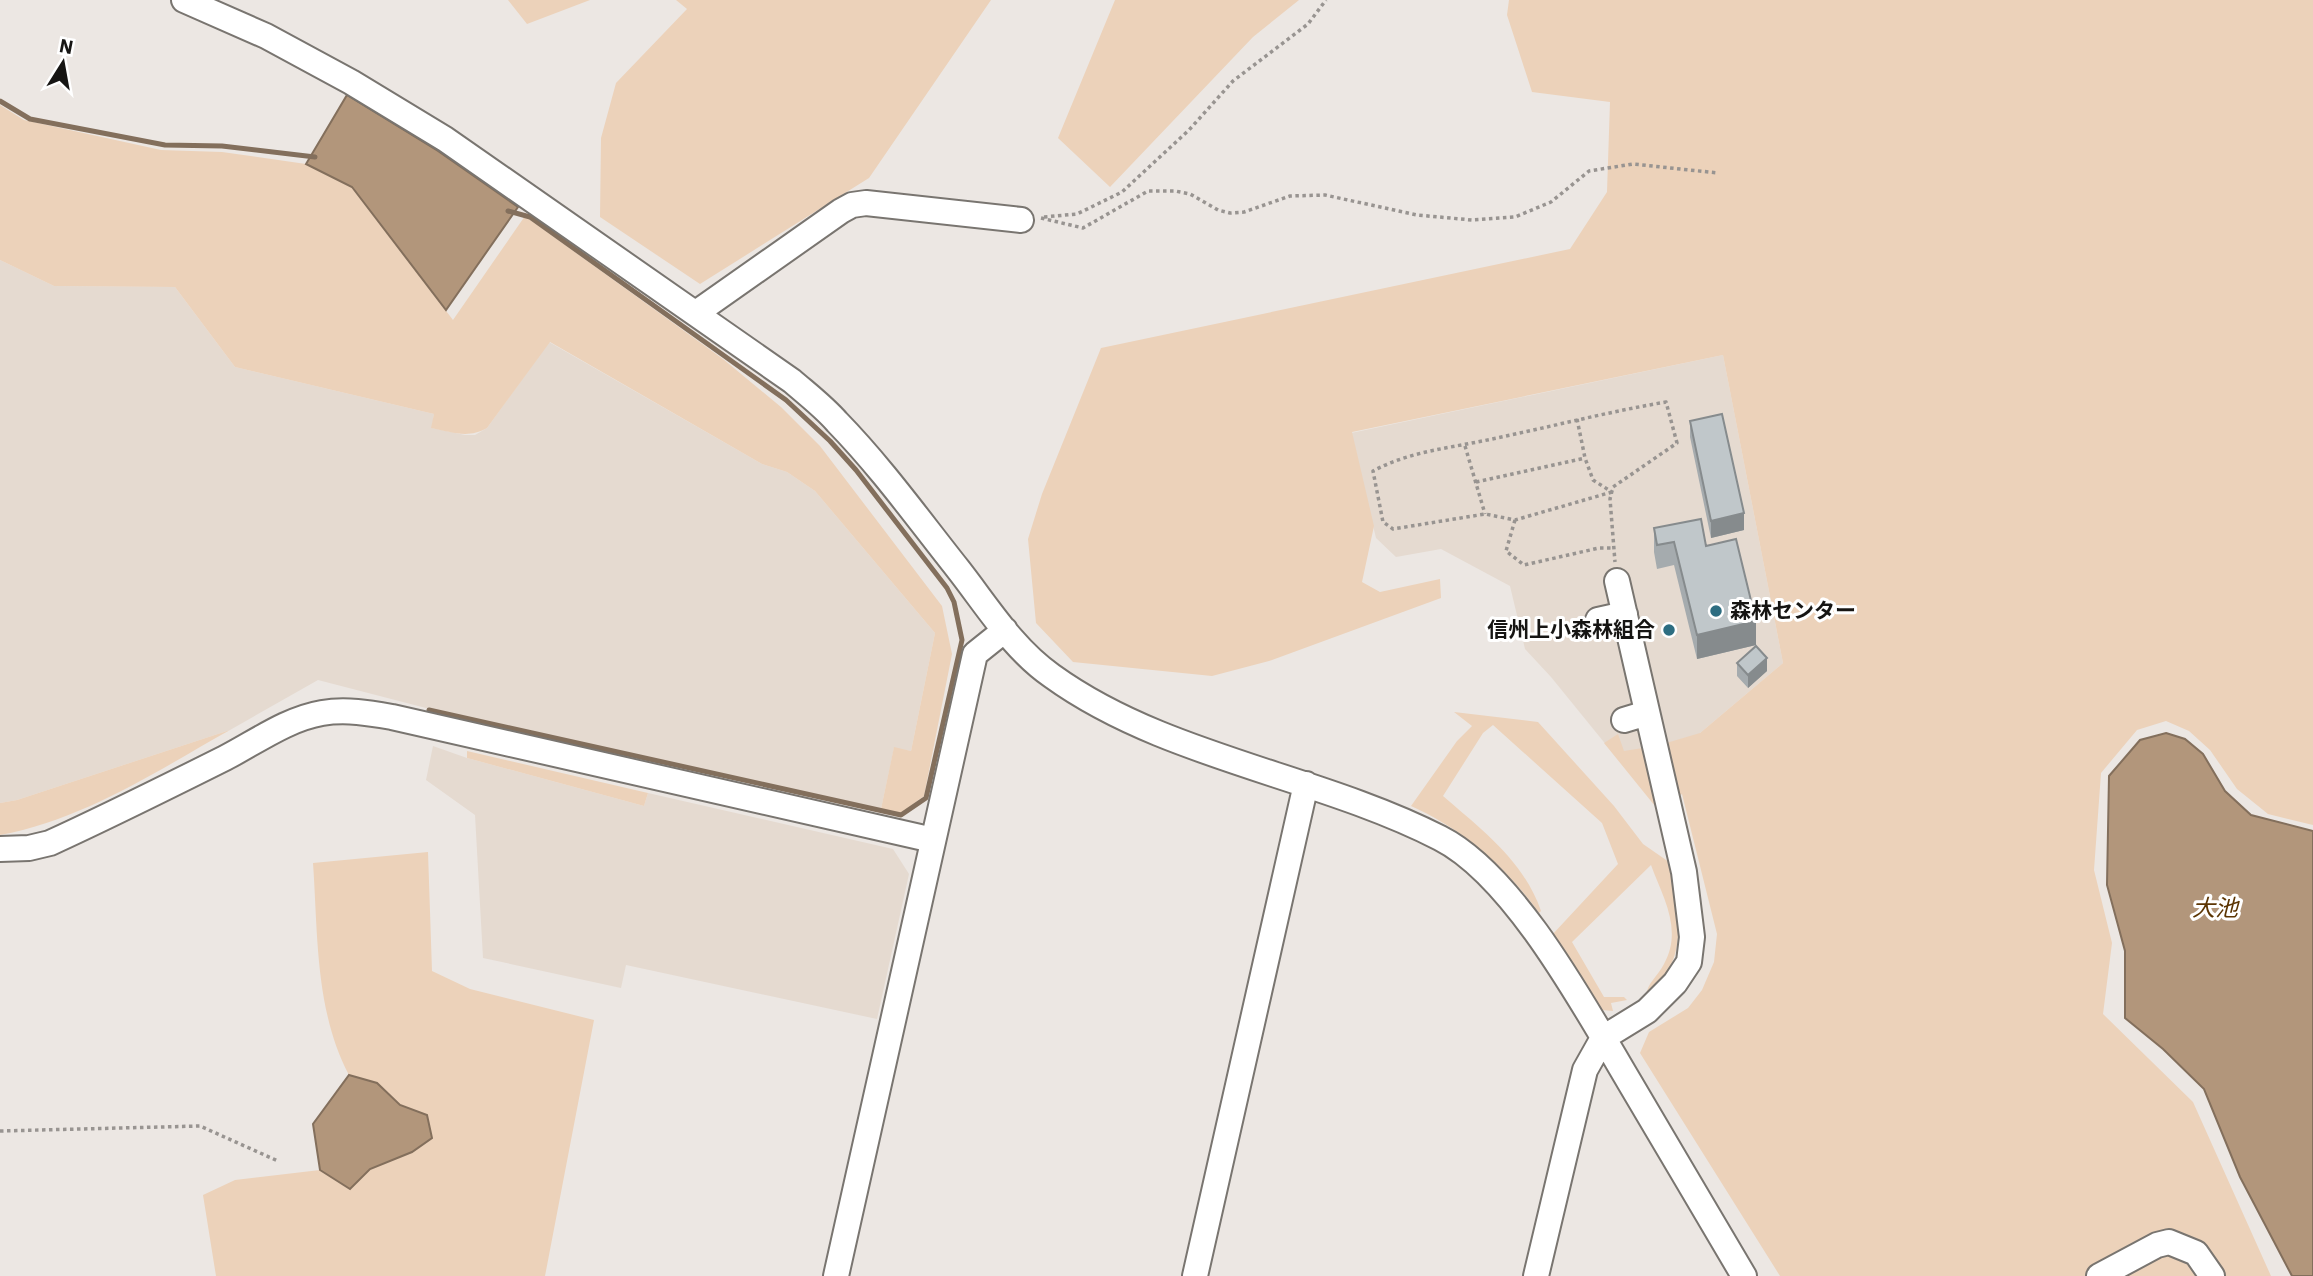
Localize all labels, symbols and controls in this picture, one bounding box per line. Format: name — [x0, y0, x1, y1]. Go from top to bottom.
north arrow — [28, 28, 98, 98]
text: N — [57, 33, 75, 59]
place label: 森林センター — [1730, 596, 1856, 624]
marker: 森林センター — [1708, 603, 1724, 619]
place label: 信州上小森林組合 — [1487, 615, 1655, 643]
marker: 信州上小森林組合 — [1661, 622, 1677, 638]
water label: 大池 — [2192, 892, 2240, 922]

